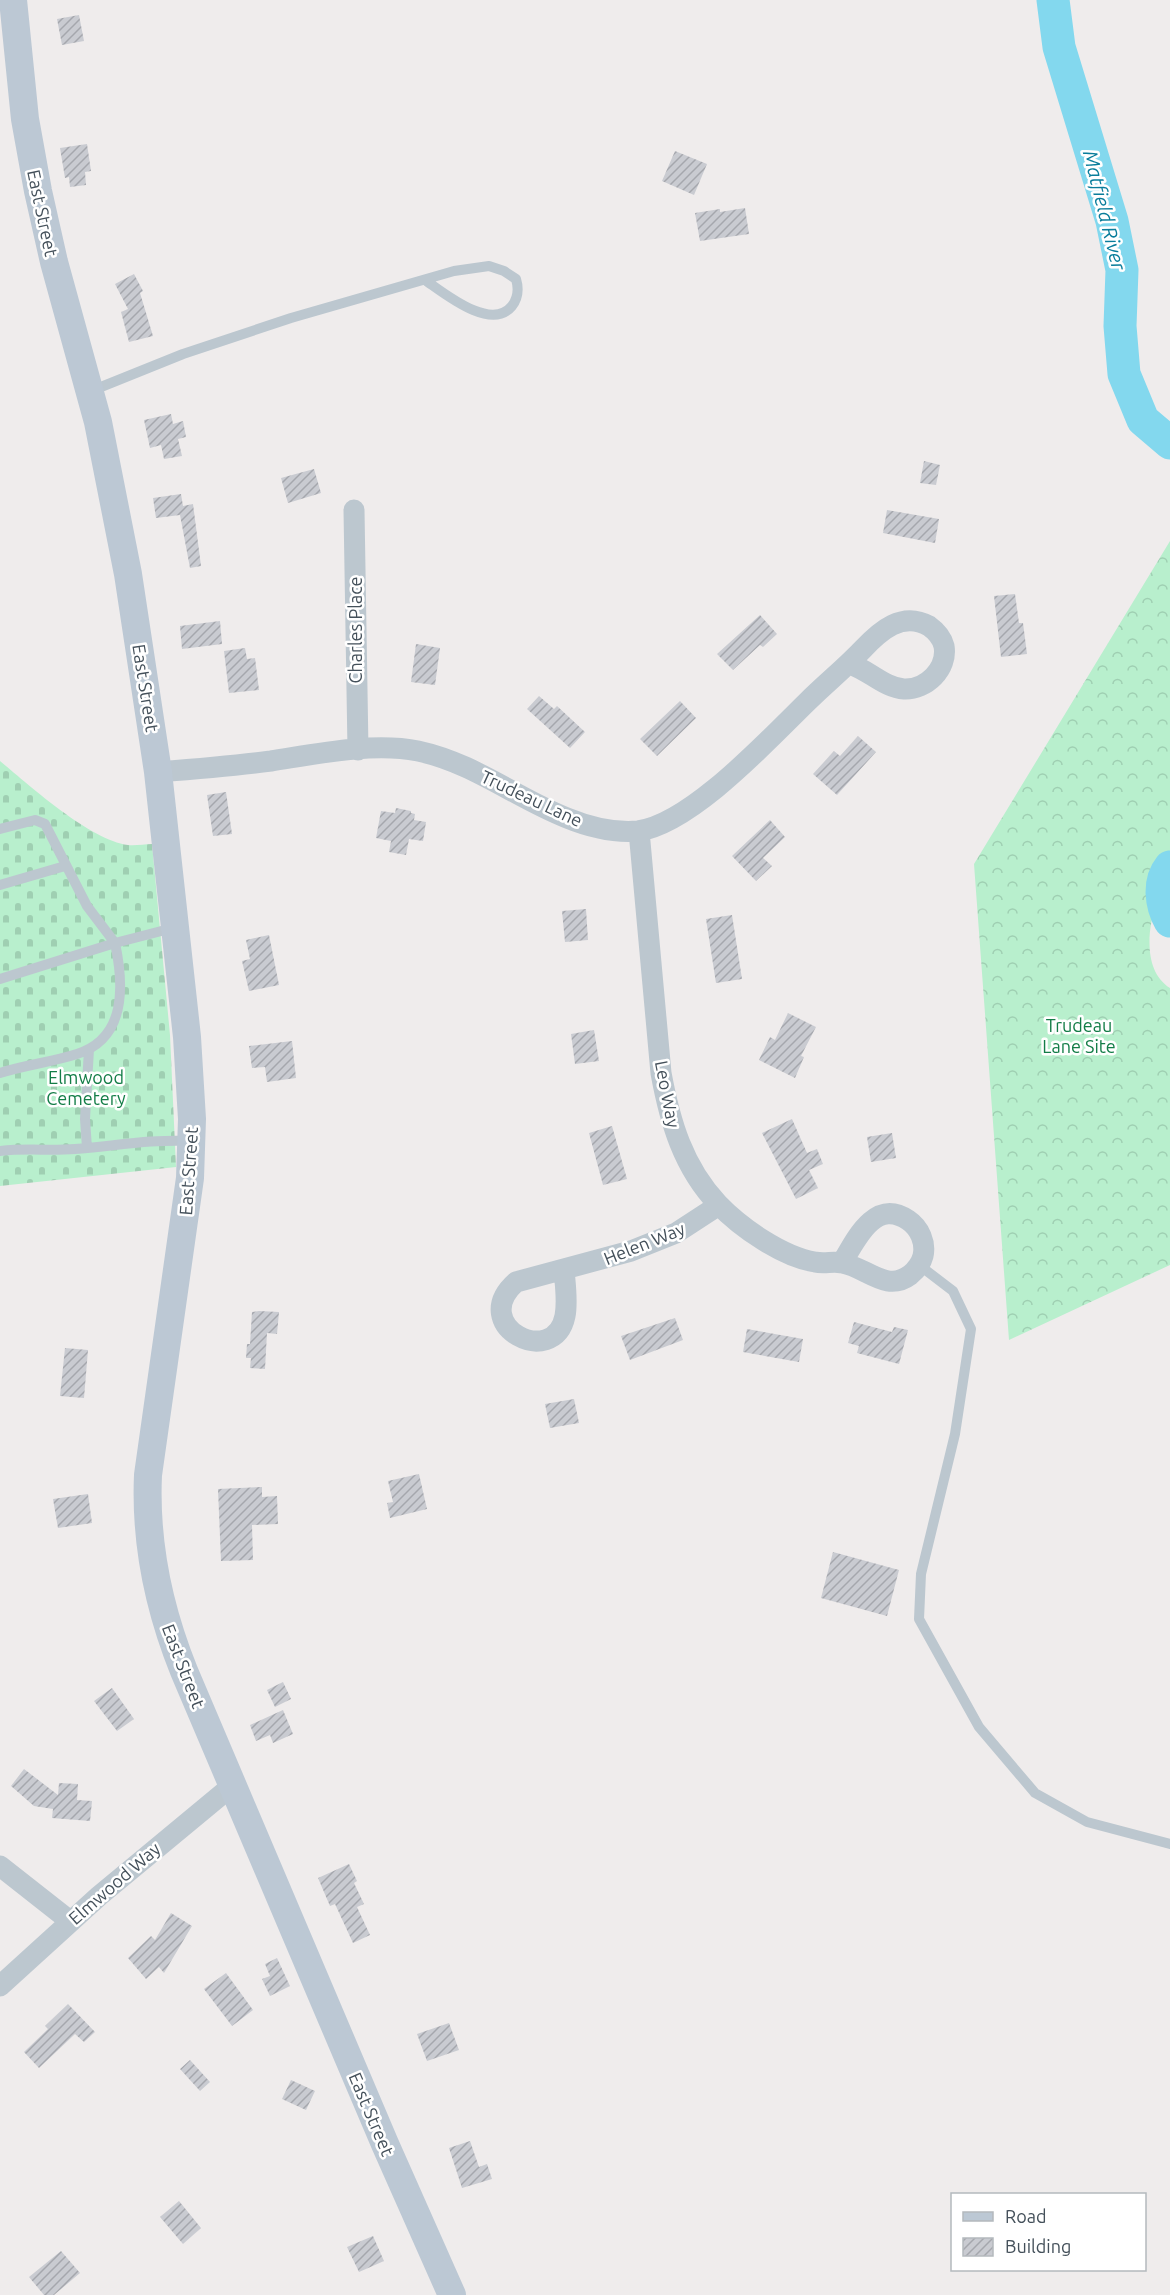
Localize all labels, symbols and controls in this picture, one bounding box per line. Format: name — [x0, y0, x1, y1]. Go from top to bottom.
water label: Matfield River — [1079, 148, 1131, 274]
street label: East Street — [24, 168, 62, 258]
street label: Charles Place — [345, 577, 365, 684]
street label: East Street — [129, 643, 163, 733]
street label: Trudeau Lane — [478, 766, 586, 830]
park label: Trudeau Lane Site — [1042, 1015, 1116, 1056]
street label: Leo Way — [652, 1059, 684, 1130]
park label: Elmwood Cemetery — [46, 1067, 126, 1108]
street label: East Street — [175, 1126, 201, 1216]
street label: Helen Way — [601, 1218, 688, 1268]
street label: East Street — [159, 1621, 209, 1711]
street label: Elmwood Way — [64, 1838, 164, 1928]
street label: East Street — [345, 2069, 399, 2159]
legend — [951, 2193, 1146, 2271]
text: Road — [1005, 2206, 1047, 2226]
text: Building — [1005, 2236, 1071, 2256]

